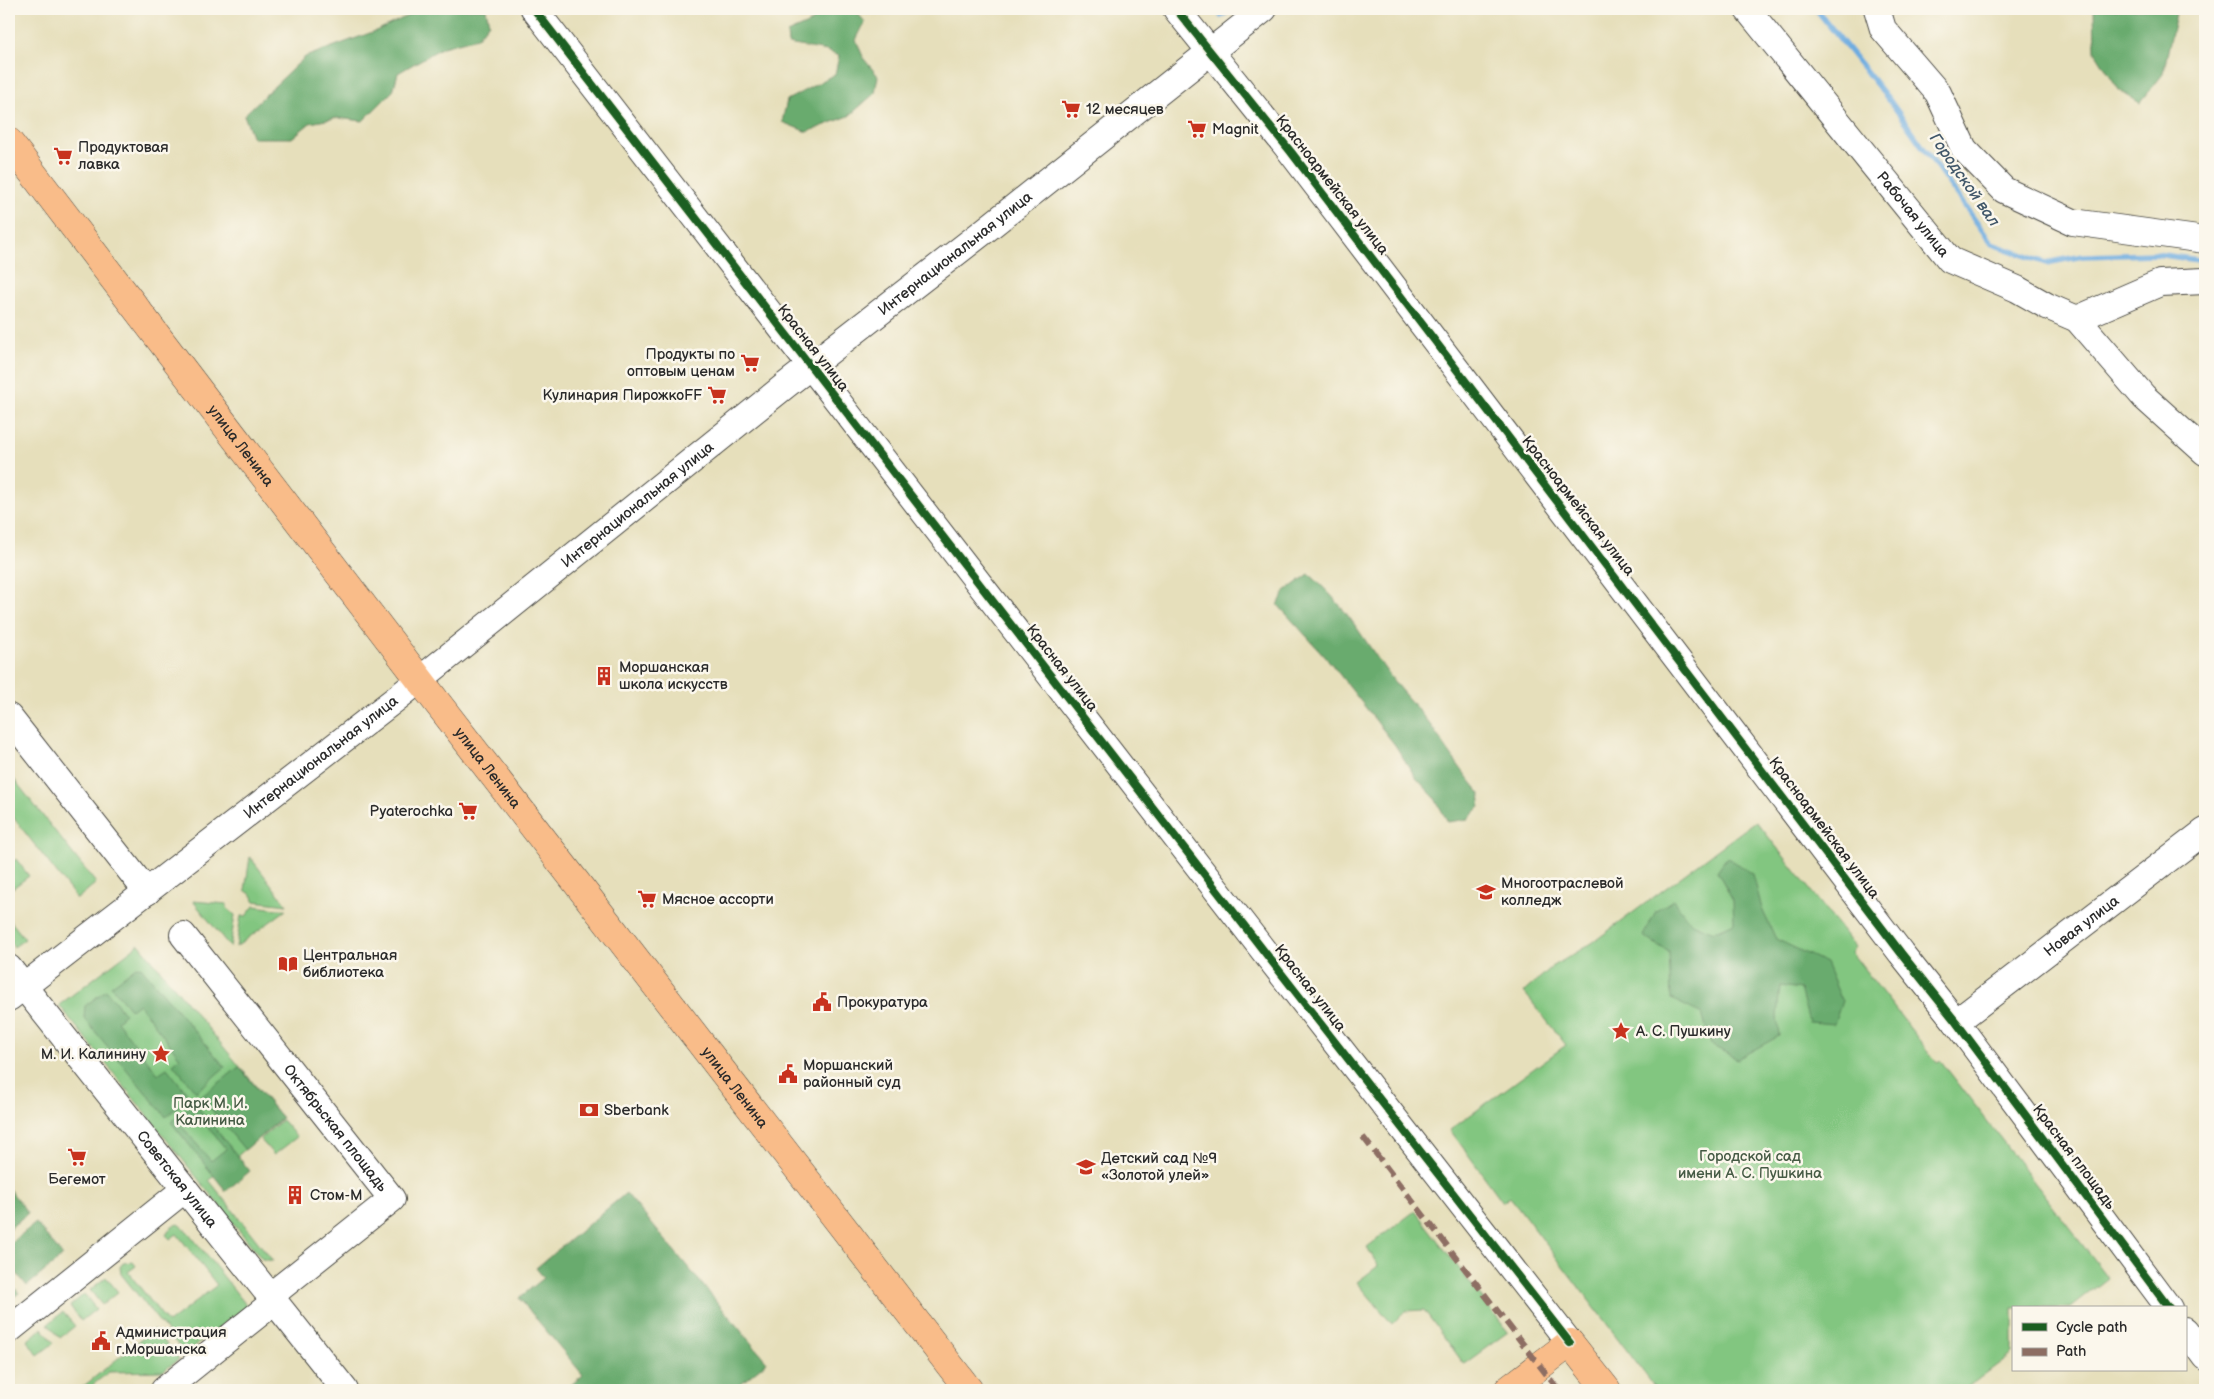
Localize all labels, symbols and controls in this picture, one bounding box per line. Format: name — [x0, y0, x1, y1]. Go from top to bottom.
supermarket icon: 12 месяцев — [1060, 98, 1082, 120]
place label: 12 месяцев — [1086, 100, 1164, 119]
street label: Красноармейская улица — [1271, 111, 1393, 259]
supermarket icon: Magnit — [1186, 118, 1208, 140]
place label: Magnit — [1212, 120, 1259, 139]
water label: Городской вал — [1925, 130, 2003, 230]
place label: Продуктовая лавка — [78, 138, 169, 174]
supermarket icon: Продуктовая лавка — [52, 145, 74, 167]
street label: Рабочая улица — [1873, 167, 1953, 261]
street label: Интернациональная улица — [874, 187, 1036, 320]
street label: Красная улица — [773, 301, 853, 396]
place label: Продукты по оптовым ценам — [627, 345, 735, 381]
supermarket icon: Продукты по оптовым ценам — [739, 352, 761, 374]
supermarket icon: Кулинария ПирожкоFF — [706, 384, 728, 406]
place label: Кулинария ПирожкоFF — [542, 386, 702, 405]
street label: улица Ленина — [204, 401, 278, 490]
street label: Красноармейская улица — [1517, 432, 1639, 580]
street label: Интернациональная улица — [557, 437, 718, 572]
street label: Красная улица — [1022, 621, 1102, 716]
place label: Моршанская школа искусств — [619, 658, 728, 694]
building icon: Моршанская школа искусств — [593, 665, 615, 687]
street label: Интернациональная улица — [240, 691, 402, 823]
street label: улица Ленина — [450, 723, 525, 812]
street label: Красноармейская улица — [1764, 753, 1884, 903]
supermarket icon: Pyaterochka — [457, 800, 479, 822]
place label: Pyaterochka — [370, 802, 453, 821]
place label: Многоотраслевой колледж — [1501, 874, 1624, 910]
school or university icon: Многоотраслевой колледж — [1475, 881, 1497, 903]
supermarket icon: Мясное ассорти — [636, 888, 658, 910]
place label: Мясное ассорти — [662, 890, 774, 909]
street label: Новая улица — [2040, 891, 2123, 961]
street label: Красная улица — [1270, 941, 1350, 1036]
place label: Центральная библиотека — [303, 946, 397, 982]
library icon: Центральная библиотека — [277, 953, 299, 975]
public building icon: Прокуратура — [811, 991, 833, 1013]
place label: Прокуратура — [837, 993, 928, 1012]
place icon: А. С. Пушкину — [1610, 1020, 1632, 1042]
place label: А. С. Пушкину — [1635, 1022, 1731, 1041]
place icon: М. И. Калинину — [150, 1043, 172, 1065]
street label: улица Ленина — [698, 1043, 772, 1132]
place label: М. И. Калинину — [41, 1045, 146, 1064]
place label: Моршанский районный суд — [803, 1056, 901, 1092]
street label: Октябрьская площадь — [279, 1060, 392, 1196]
public building icon: Моршанский районный суд — [777, 1063, 799, 1085]
park label: Парк М. И. Калинина — [173, 1094, 247, 1130]
bank icon: Sberbank — [578, 1099, 600, 1121]
place label: Sberbank — [604, 1101, 669, 1120]
street label: Красная площадь — [2028, 1101, 2120, 1214]
street label: Советская улица — [133, 1127, 222, 1232]
supermarket icon: Бегемот — [66, 1146, 88, 1168]
park label: Городской сад имени А. С. Пушкина — [1678, 1147, 1822, 1183]
place label: Детский сад №9 «Золотой улей» — [1101, 1149, 1217, 1185]
school or university icon: Детский сад №9 «Золотой улей» — [1075, 1156, 1097, 1178]
place label: Бегемот — [48, 1170, 106, 1189]
building icon: Стом-М — [284, 1184, 306, 1206]
place label: Стом-М — [310, 1186, 363, 1205]
legend — [2012, 1306, 2186, 1372]
text: Cycle path — [2056, 1318, 2127, 1337]
place label: Администрация г.Моршанска — [115, 1323, 227, 1359]
public building icon: Администрация г.Моршанска — [90, 1330, 112, 1352]
text: Path — [2056, 1342, 2086, 1361]

